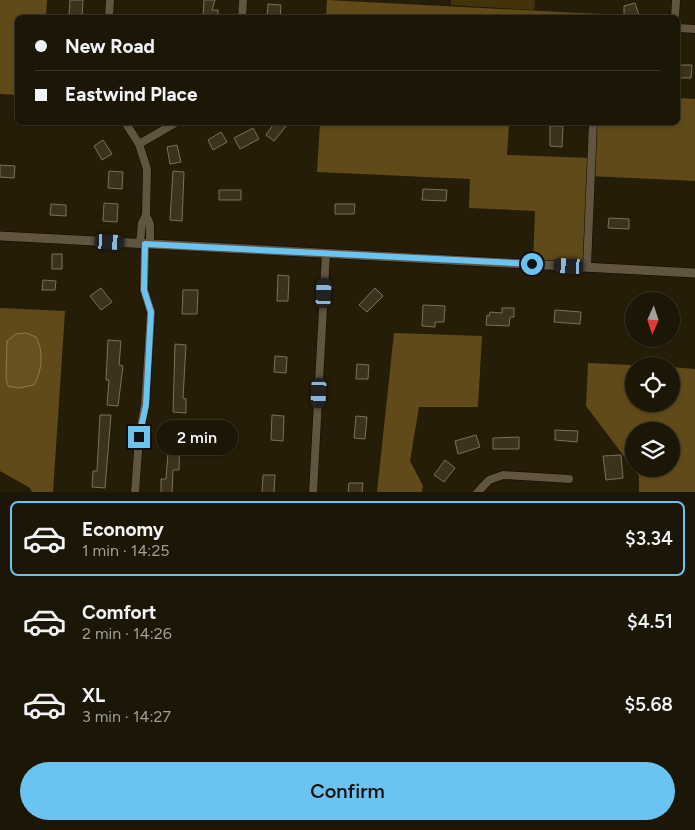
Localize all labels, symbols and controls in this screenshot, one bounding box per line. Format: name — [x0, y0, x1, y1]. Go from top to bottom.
text: New Road — [65, 35, 155, 58]
text: Eastwind Place — [65, 83, 197, 106]
car — [94, 234, 125, 250]
route start — [521, 253, 543, 275]
car — [553, 258, 584, 274]
car — [315, 278, 332, 308]
north arrow — [625, 292, 680, 348]
map controls — [625, 292, 680, 477]
button: locate — [625, 357, 680, 412]
car — [310, 378, 327, 408]
callout: 2 min — [156, 420, 239, 454]
button: layers — [625, 422, 680, 477]
route end — [128, 426, 150, 448]
text: 2 min — [177, 428, 217, 447]
icon: car — [22, 516, 67, 561]
text: Economy — [82, 518, 164, 541]
text: $3.34 — [625, 527, 673, 550]
text: 1 min · 14:25 — [82, 541, 170, 560]
icon: car — [22, 599, 67, 644]
text: Comfort — [82, 601, 157, 624]
text: $4.51 — [627, 610, 673, 633]
text: 2 min · 14:26 — [82, 624, 172, 643]
icon: car — [22, 682, 67, 727]
text: XL — [82, 684, 105, 707]
text: $5.68 — [624, 693, 673, 716]
text: 3 min · 14:27 — [82, 707, 171, 726]
button: Confirm — [20, 762, 675, 820]

